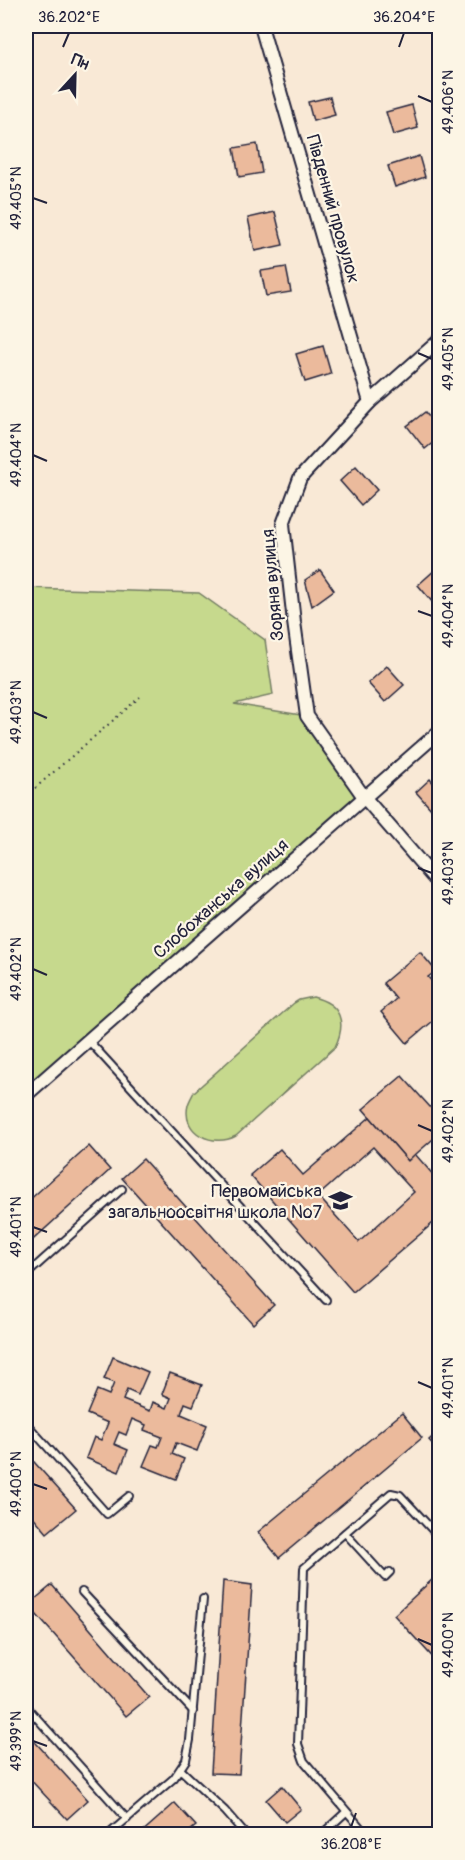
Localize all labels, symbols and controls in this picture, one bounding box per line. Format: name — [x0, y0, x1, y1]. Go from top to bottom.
text: 36.202°E — [38, 8, 100, 27]
text: 36.204°E — [373, 8, 435, 27]
north arrow — [45, 45, 105, 105]
text: Пн — [68, 49, 92, 75]
text: 49.406°N — [439, 70, 458, 134]
street label: Південний провулок — [301, 132, 365, 286]
text: 49.405°N — [7, 166, 26, 230]
text: 49.405°N — [439, 327, 458, 391]
text: 49.404°N — [7, 423, 26, 487]
street label: Зоряна вулиця — [257, 528, 289, 642]
text: 49.404°N — [439, 584, 458, 648]
text: 49.403°N — [7, 680, 26, 744]
street label: Слобожанська вулиця — [149, 834, 293, 964]
text: 49.403°N — [439, 841, 458, 905]
text: 49.402°N — [7, 937, 26, 1001]
text: 49.402°N — [439, 1099, 458, 1163]
place label: Первомайська загальноосвітня школа №7 — [108, 1180, 322, 1224]
school or university icon: Первомайська загальноосвітня школа №7 — [327, 1188, 353, 1214]
text: 49.401°N — [7, 1196, 26, 1258]
text: 49.401°N — [439, 1357, 458, 1419]
text: 49.400°N — [7, 1451, 26, 1517]
text: 49.400°N — [439, 1612, 458, 1678]
text: 49.399°N — [7, 1711, 26, 1771]
text: 36.208°E — [321, 1835, 382, 1854]

